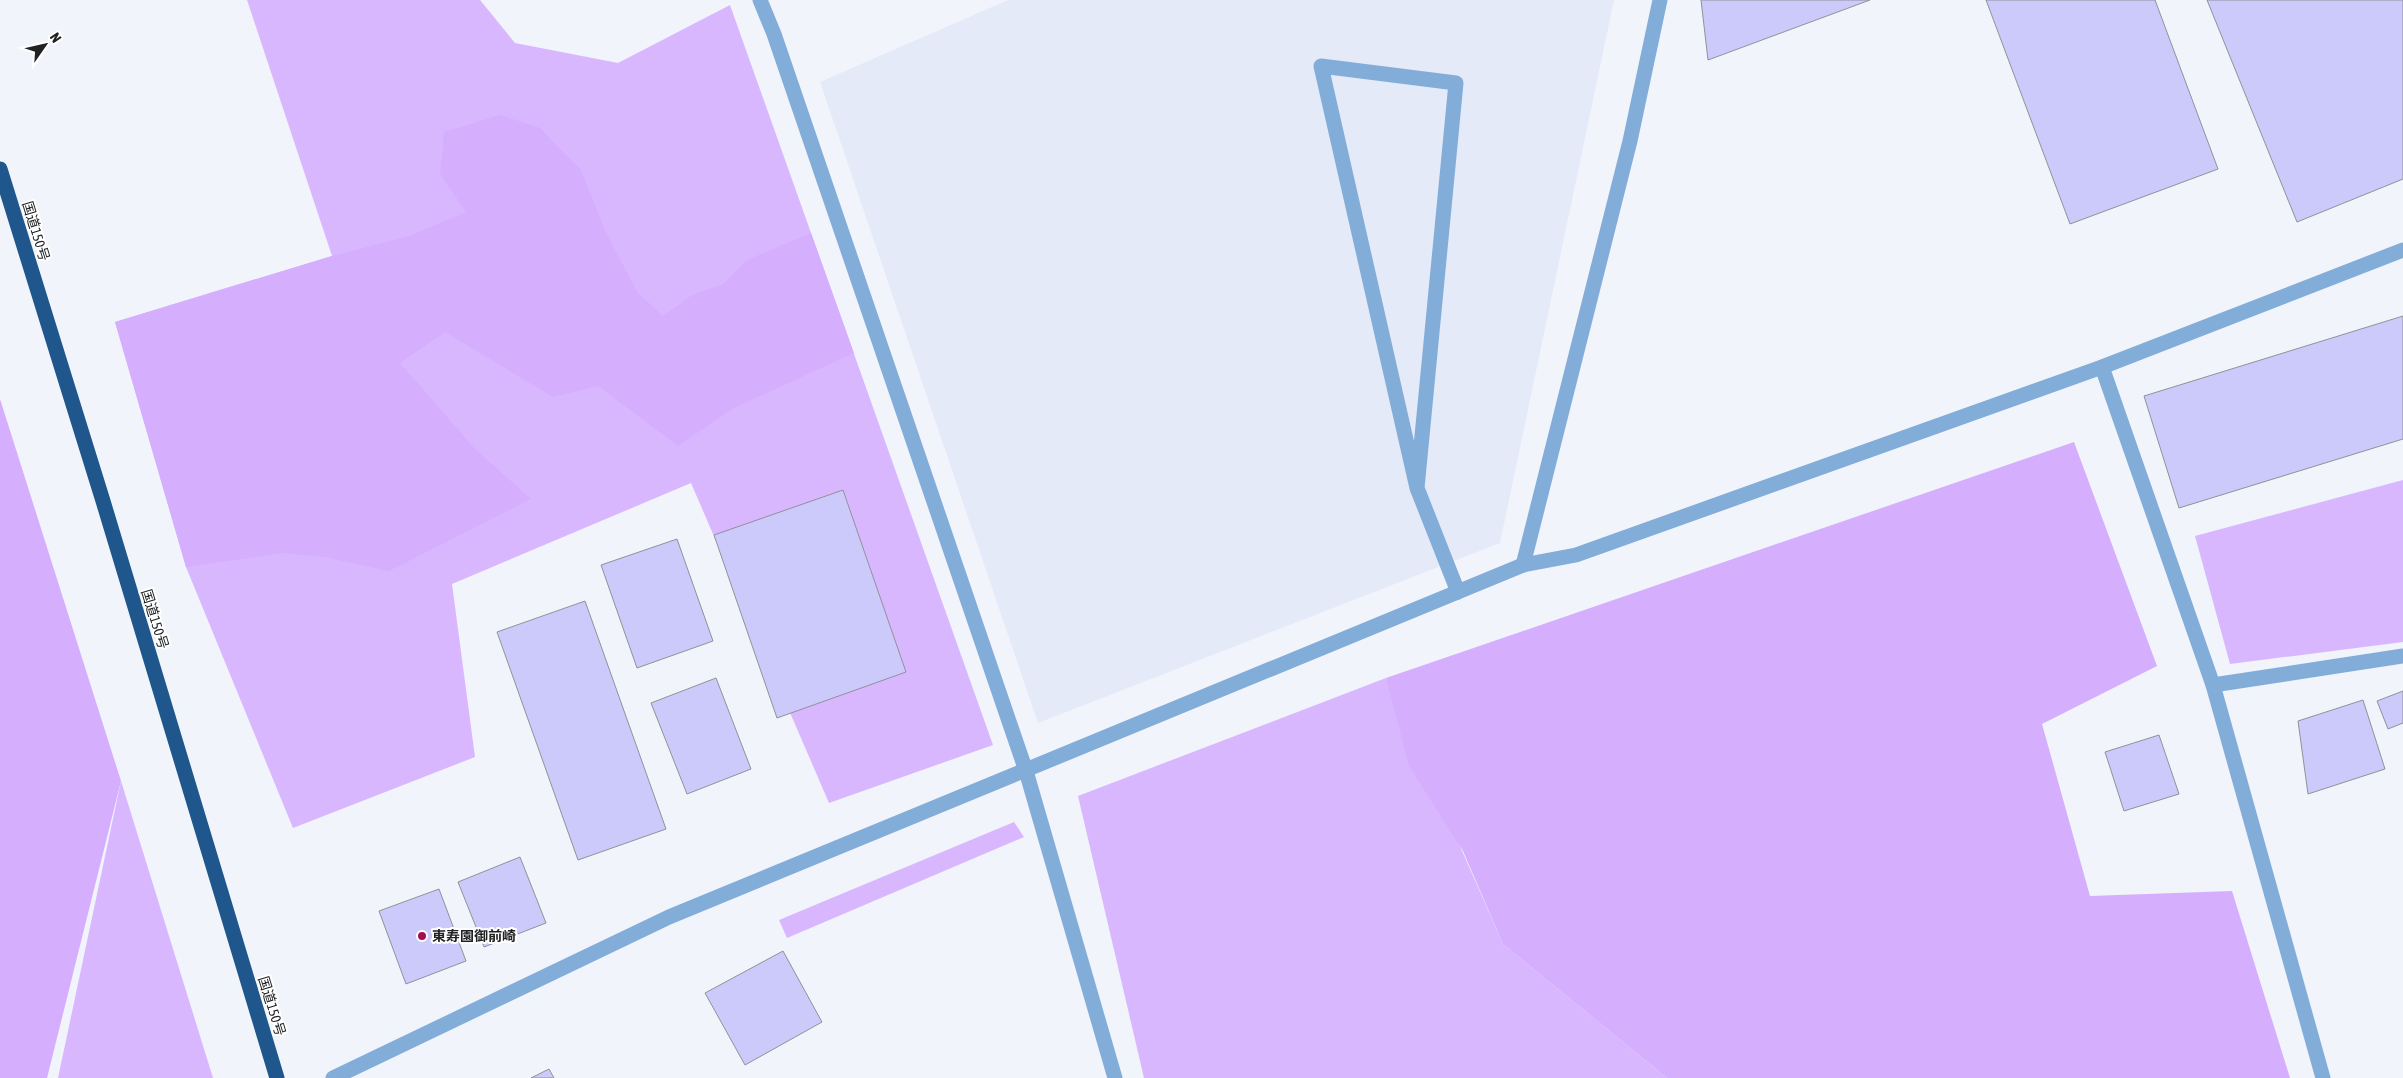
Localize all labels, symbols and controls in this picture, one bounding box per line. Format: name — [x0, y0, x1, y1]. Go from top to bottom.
north arrow — [20, 20, 70, 70]
text: N — [47, 30, 65, 46]
street label: 国道150号 — [19, 199, 53, 263]
street label: 国道150号 — [138, 587, 172, 651]
place label: 東寿園御前崎 — [432, 928, 516, 944]
marker: 東寿園御前崎 — [416, 930, 428, 942]
street label: 国道150号 — [255, 974, 289, 1038]

